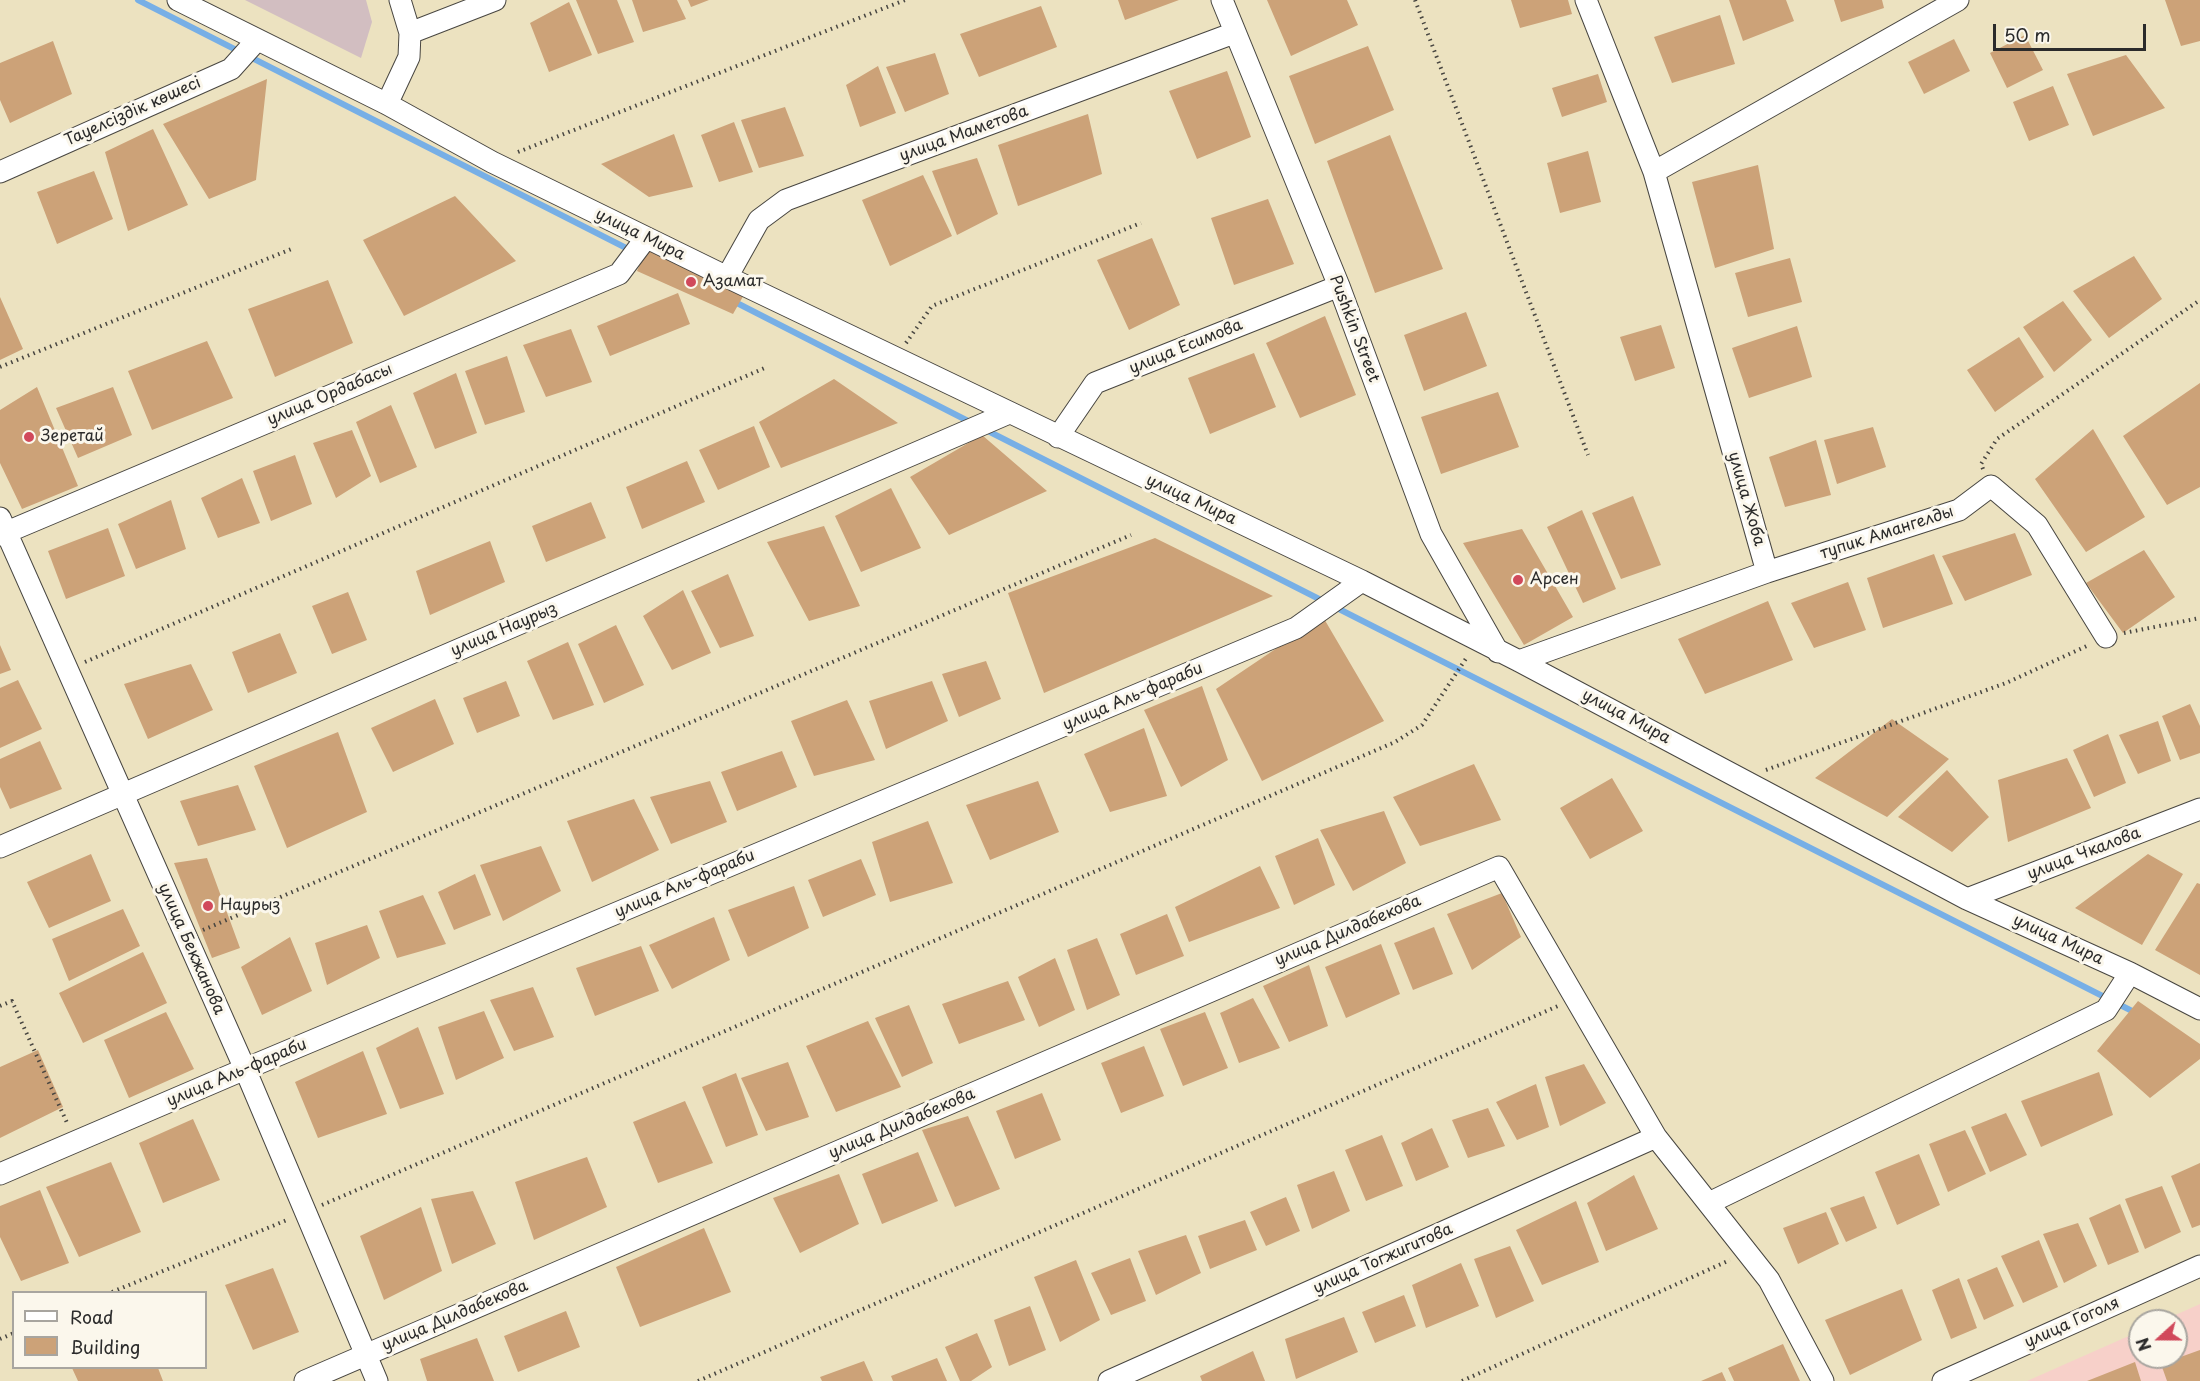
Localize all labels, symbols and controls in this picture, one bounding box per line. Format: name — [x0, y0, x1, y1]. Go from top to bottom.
scale bar — [1996, 12, 2149, 50]
text: 50 m — [2004, 21, 2051, 48]
street label: Тауелсіздік көшесі — [62, 73, 204, 151]
street label: улица Маметова — [897, 102, 1031, 166]
street label: улица Мира — [592, 205, 688, 265]
place label: Азамат — [703, 272, 763, 292]
street label: Pushkin Street — [1325, 273, 1383, 385]
marker: Азамат — [684, 275, 698, 289]
street label: улица Есимова — [1127, 316, 1245, 378]
street label: улица Ордабасы — [265, 360, 395, 430]
place label: Зеретай — [41, 427, 104, 447]
marker: Зеретай — [22, 430, 36, 444]
street label: улица Жоба — [1723, 450, 1769, 548]
street label: улица Мира — [1143, 471, 1239, 529]
street label: тупик Амангелды — [1818, 502, 1956, 564]
place label: Арсен — [1530, 570, 1579, 590]
marker: Арсен — [1511, 573, 1525, 587]
street label: улица Наурыз — [448, 599, 560, 661]
street label: улица Аль-фараби — [1060, 659, 1206, 735]
street label: улица Мира — [1579, 686, 1673, 748]
street label: улица Чкалова — [2025, 824, 2143, 884]
street label: улица Аль-фараби — [612, 846, 758, 922]
street label: улица Бекжанова — [153, 880, 229, 1018]
street label: улица Дилдабекова — [1272, 892, 1424, 970]
place label: Наурыз — [220, 896, 280, 916]
marker: Наурыз — [201, 899, 215, 913]
street label: улица Мира — [2010, 911, 2106, 969]
street label: улица Аль-фараби — [164, 1035, 310, 1111]
street label: улица Дилдабекова — [826, 1085, 978, 1163]
street label: улица Тогжигитова — [1310, 1220, 1456, 1298]
street label: улица Дилдабекова — [379, 1277, 531, 1355]
legend — [12, 1291, 207, 1369]
street label: улица Гоголя — [2022, 1294, 2122, 1352]
text: Road — [70, 1303, 114, 1330]
north arrow — [2128, 1309, 2188, 1369]
text: Building — [70, 1333, 140, 1360]
text: N — [2130, 1335, 2157, 1355]

